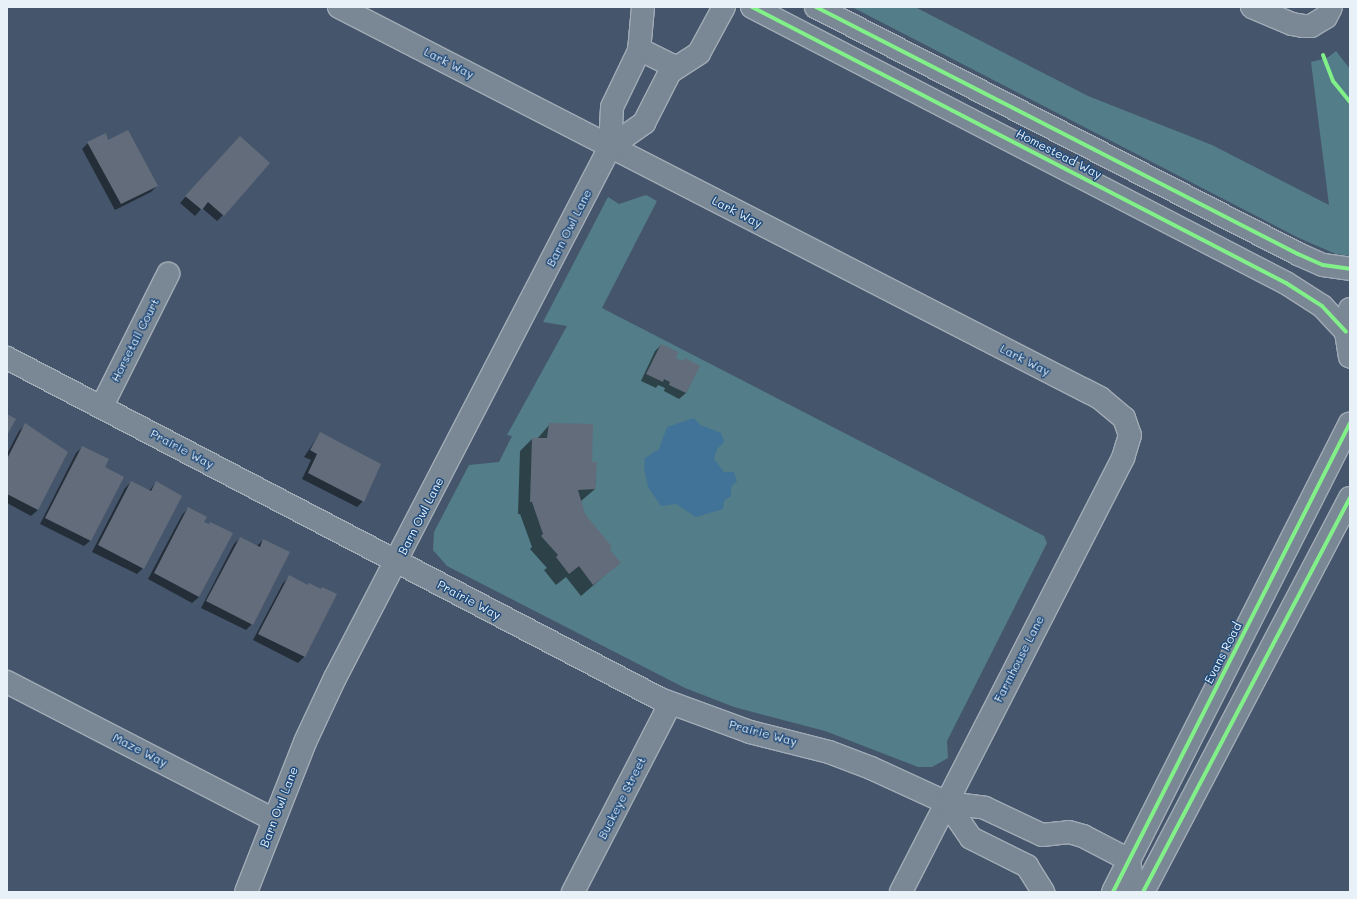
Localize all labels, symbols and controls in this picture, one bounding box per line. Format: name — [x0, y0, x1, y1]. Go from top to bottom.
street label: Lark Way — [422, 44, 476, 82]
street label: Homestead Way — [1014, 126, 1104, 182]
street label: Barn Owl Lane — [543, 187, 595, 269]
street label: Lark Way — [710, 193, 764, 231]
street label: Horsetail Court — [108, 296, 162, 384]
street label: Lark Way — [998, 341, 1052, 379]
street label: Prairie Way — [148, 426, 216, 472]
street label: Barn Owl Lane — [395, 475, 447, 557]
street label: Prairie Way — [435, 577, 503, 623]
street label: Farmhouse Lane — [991, 613, 1047, 705]
street label: Evans Road — [1201, 620, 1245, 686]
street label: Prairie Way — [727, 717, 799, 749]
street label: Maze Way — [110, 730, 170, 770]
street label: Buckeye Street — [595, 754, 649, 842]
street label: Barn Owl Lane — [257, 765, 301, 849]

